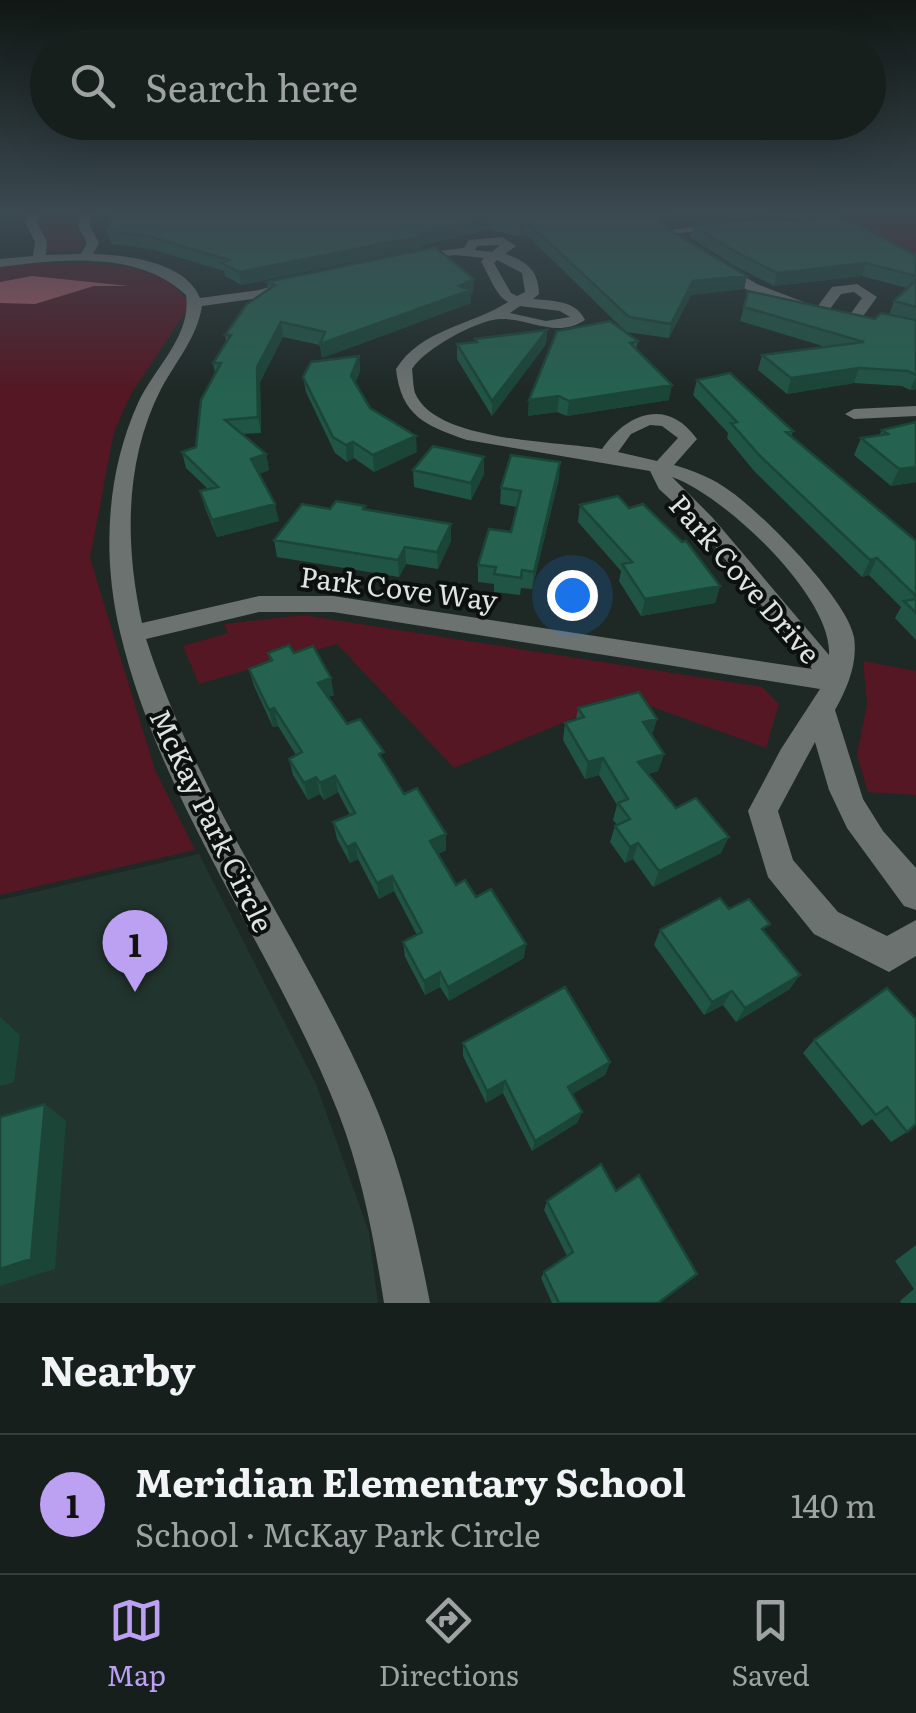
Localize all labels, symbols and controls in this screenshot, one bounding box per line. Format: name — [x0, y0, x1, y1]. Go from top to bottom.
search box — [30, 30, 886, 140]
text: Search here — [145, 57, 358, 114]
icon: search — [65, 58, 120, 113]
street label: Park Cove Drive — [661, 484, 831, 672]
street label: Park Cove Way — [298, 554, 501, 620]
your location — [547, 570, 598, 621]
street label: McKay Park Circle — [141, 701, 285, 939]
pin: 1 — [102, 910, 168, 992]
text: Nearby — [40, 1337, 196, 1399]
text: Meridian Elementary School — [135, 1452, 686, 1509]
text: 1 — [66, 1480, 79, 1528]
text: 140 m — [791, 1480, 876, 1528]
text: School · McKay Park Circle — [135, 1509, 541, 1557]
tab: Map — [106, 1593, 166, 1695]
tab: Directions — [379, 1593, 519, 1695]
tab: Saved — [732, 1593, 810, 1695]

